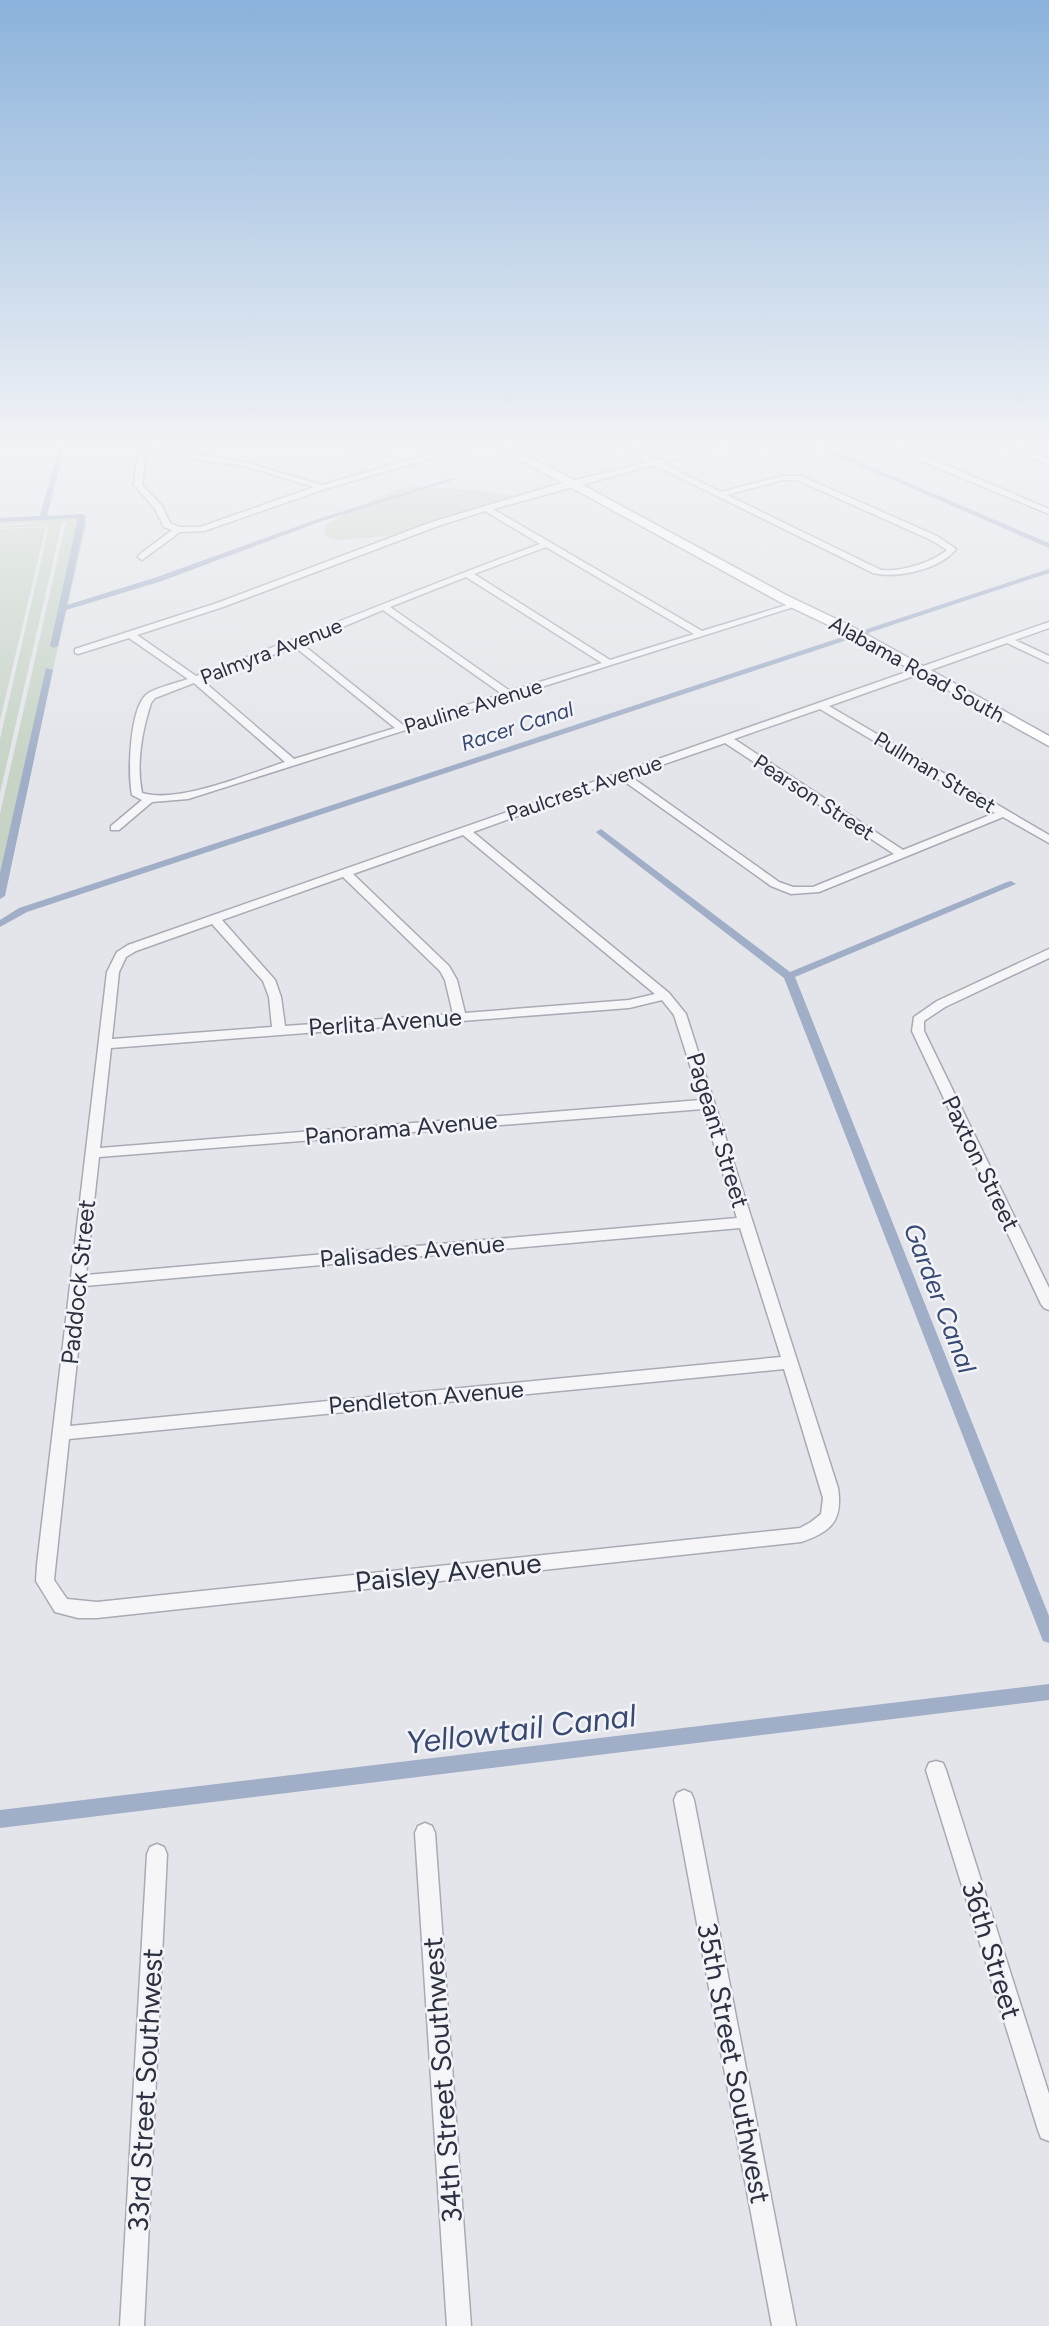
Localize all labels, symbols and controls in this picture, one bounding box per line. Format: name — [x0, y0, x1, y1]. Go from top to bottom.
street label: Alabama Road South — [825, 610, 1009, 728]
street label: Palmyra Avenue — [196, 612, 346, 690]
street label: Pauline Avenue — [401, 673, 545, 739]
water label: Racer Canal — [458, 696, 577, 756]
street label: Pullman Street — [870, 726, 1000, 818]
street label: Pearson Street — [749, 749, 879, 845]
street label: Paulcrest Avenue — [503, 750, 665, 826]
street label: Perlita Avenue — [307, 1002, 463, 1042]
street label: Pageant Street — [681, 1049, 755, 1211]
street label: Paxton Street — [936, 1091, 1026, 1235]
street label: Panorama Avenue — [303, 1105, 499, 1151]
street label: Paddock Street — [55, 1198, 101, 1366]
water label: Garder Canal — [897, 1218, 983, 1378]
street label: Palisades Avenue — [318, 1228, 506, 1274]
street label: Pendleton Avenue — [327, 1374, 525, 1420]
street label: Paisley Avenue — [353, 1545, 543, 1599]
water label: Yellowtail Canal — [404, 1696, 639, 1762]
street label: 36th Street — [955, 1877, 1029, 2023]
street label: 35th Street Southwest — [690, 1920, 778, 2206]
street label: 34th Street Southwest — [415, 1936, 469, 2224]
street label: 33rd Street Southwest — [121, 1947, 169, 2233]

